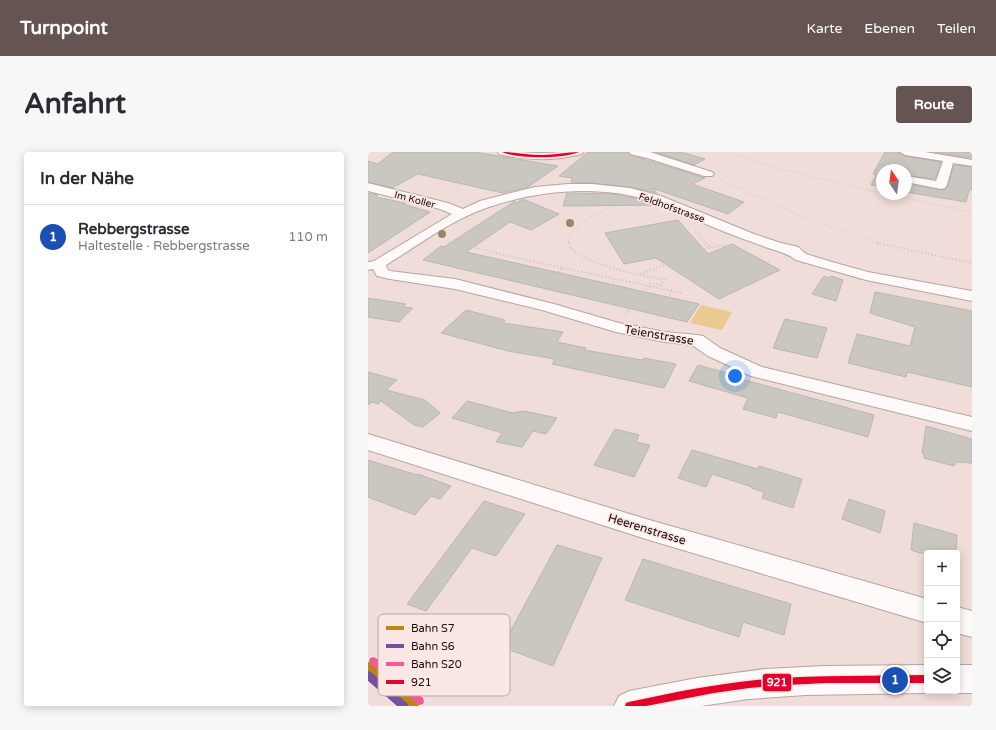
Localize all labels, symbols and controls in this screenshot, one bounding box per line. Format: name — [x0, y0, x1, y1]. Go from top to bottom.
text: Turnpoint — [20, 17, 108, 39]
text: Karte — [807, 20, 842, 37]
text: Ebenen — [864, 20, 915, 37]
text: Teilen — [937, 20, 976, 37]
button: Route — [896, 86, 972, 123]
text: Anfahrt — [24, 87, 126, 121]
north arrow — [876, 164, 912, 200]
text: In der Nähe — [40, 168, 134, 189]
street label: Im Koller — [393, 189, 437, 211]
street label: Feldhofstrasse — [637, 190, 707, 226]
text: Rebbergstrasse — [78, 220, 190, 238]
text: 1 — [49, 229, 57, 245]
text: 110 m — [288, 229, 328, 245]
text: Haltestelle · Rebbergstrasse — [78, 238, 250, 254]
street label: Teienstrasse — [623, 322, 695, 348]
your location — [725, 366, 745, 386]
street label: Heerenstrasse — [606, 510, 688, 548]
map controls — [924, 550, 960, 694]
button: + — [924, 550, 960, 586]
button: − — [924, 586, 960, 622]
legend — [378, 614, 510, 696]
text: Bahn S7 — [411, 622, 455, 635]
button: locate — [924, 622, 960, 658]
text: Bahn S6 — [411, 640, 455, 653]
text: Bahn S20 — [411, 658, 462, 671]
button: layers — [924, 658, 960, 694]
pin: 1 — [882, 665, 908, 695]
line badge: 921 — [762, 673, 792, 692]
text: 921 — [411, 676, 432, 689]
text: 921 — [767, 676, 787, 689]

